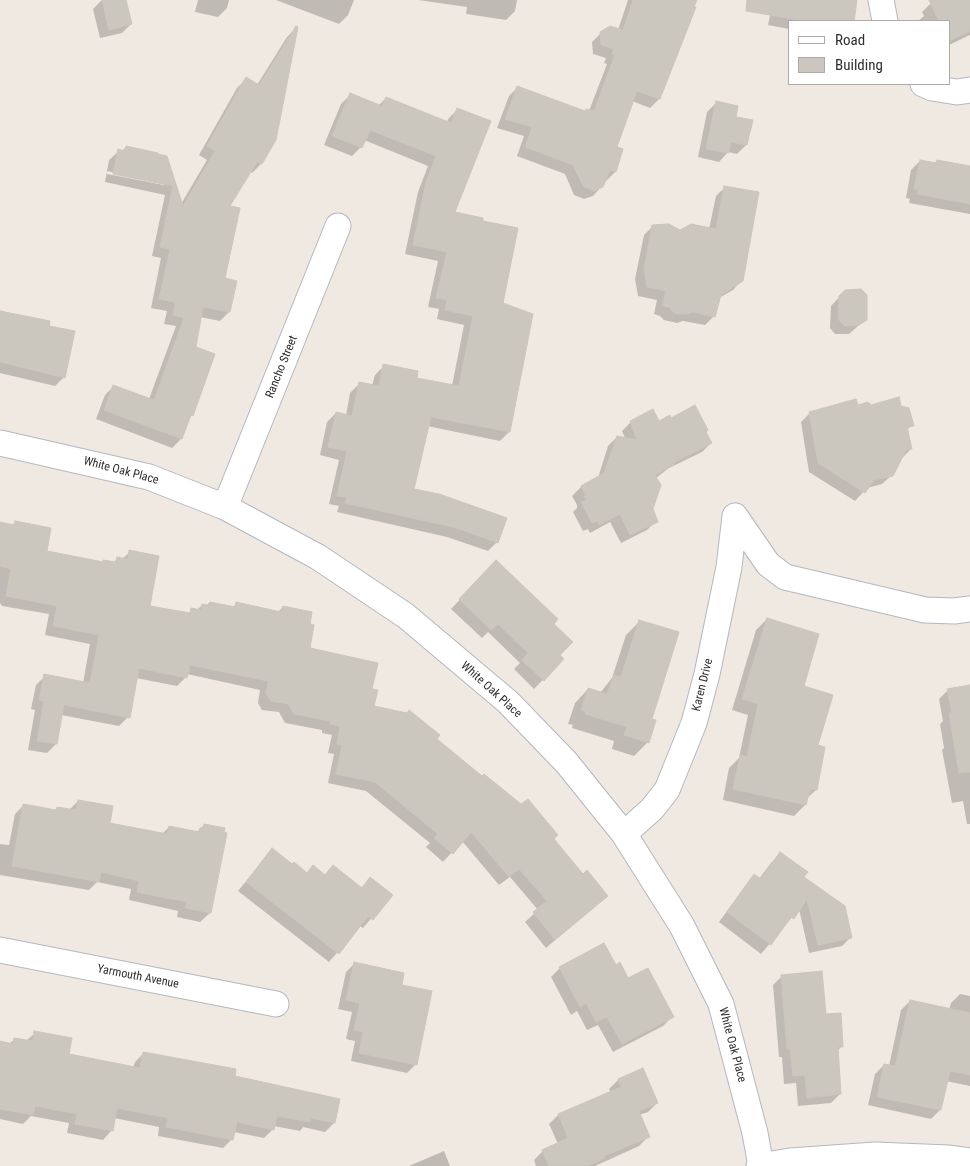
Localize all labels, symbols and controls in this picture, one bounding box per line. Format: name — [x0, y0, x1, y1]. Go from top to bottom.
legend — [788, 20, 950, 85]
text: Road — [835, 31, 865, 49]
text: Building — [835, 56, 883, 74]
street label: Rancho Street — [263, 334, 301, 400]
street label: White Oak Place — [82, 454, 160, 488]
street label: Karen Drive — [689, 657, 717, 713]
street label: White Oak Place — [458, 659, 524, 721]
street label: Yarmouth Avenue — [96, 962, 180, 992]
street label: White Oak Place — [715, 1006, 749, 1084]

